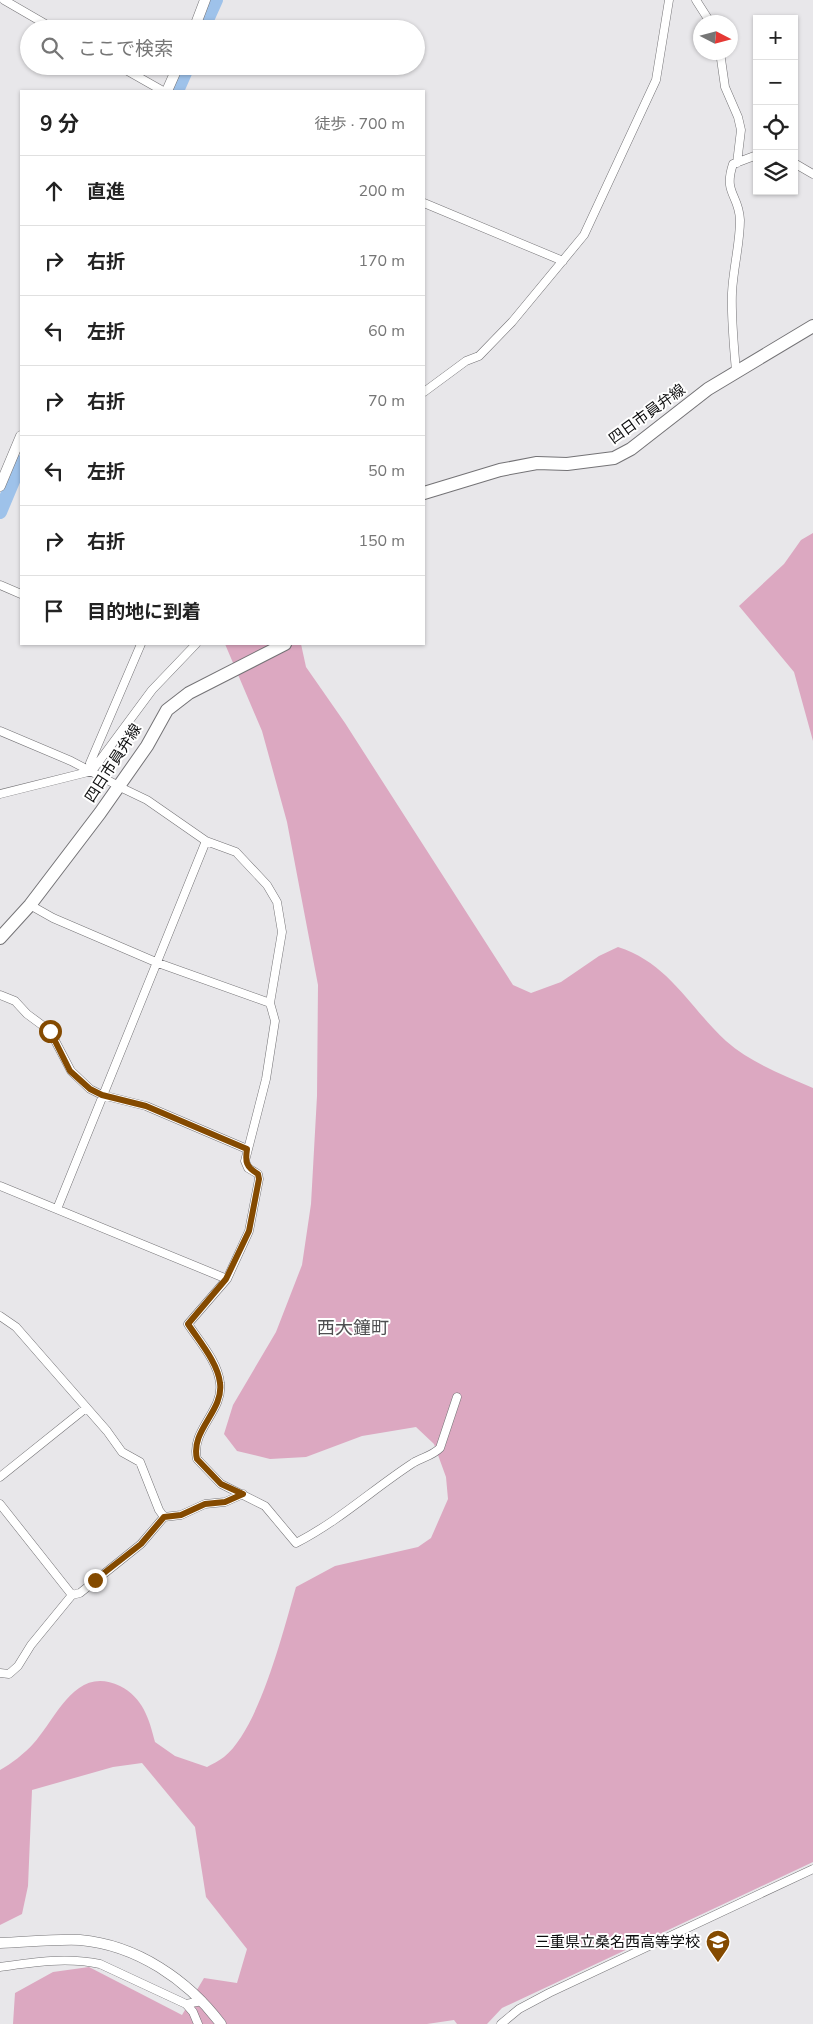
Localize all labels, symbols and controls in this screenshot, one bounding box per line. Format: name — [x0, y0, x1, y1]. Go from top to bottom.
north arrow — [693, 15, 738, 60]
map controls — [753, 15, 798, 195]
button: + — [753, 15, 798, 60]
search box — [20, 20, 425, 75]
icon: search — [38, 34, 66, 62]
text: ここで検索 — [78, 36, 173, 62]
button: − — [753, 60, 798, 105]
button: locate — [753, 105, 798, 150]
text: 9 分 — [40, 110, 79, 138]
text: 徒歩 · 700 m — [315, 113, 405, 135]
button: layers — [753, 150, 798, 195]
icon: ahead — [40, 177, 68, 205]
text: 直進 — [87, 179, 125, 205]
text: 200 m — [358, 180, 405, 202]
icon: right — [40, 247, 68, 275]
text: 右折 — [87, 249, 125, 275]
text: 170 m — [358, 250, 405, 272]
icon: left — [40, 317, 68, 345]
text: 左折 — [87, 319, 125, 345]
text: 60 m — [368, 320, 405, 342]
street label: 四日市員弁線 — [605, 379, 689, 449]
icon: right — [40, 387, 68, 415]
text: 右折 — [87, 389, 125, 415]
text: 70 m — [368, 390, 405, 412]
icon: left — [40, 457, 68, 485]
text: 左折 — [87, 459, 125, 485]
text: 50 m — [368, 460, 405, 482]
icon: right — [40, 527, 68, 555]
text: 右折 — [87, 529, 125, 555]
text: 150 m — [358, 530, 405, 552]
icon: arrive — [40, 597, 68, 625]
text: 目的地に到着 — [87, 599, 201, 625]
street label: 四日市員弁線 — [80, 720, 146, 806]
route start — [39, 1020, 62, 1043]
district label: 西大鐘町 — [317, 1316, 389, 1340]
route end — [84, 1569, 107, 1592]
school or university icon: 三重県立桑名西高等学校 — [705, 1929, 731, 1963]
place label: 三重県立桑名西高等学校 — [535, 1932, 700, 1952]

